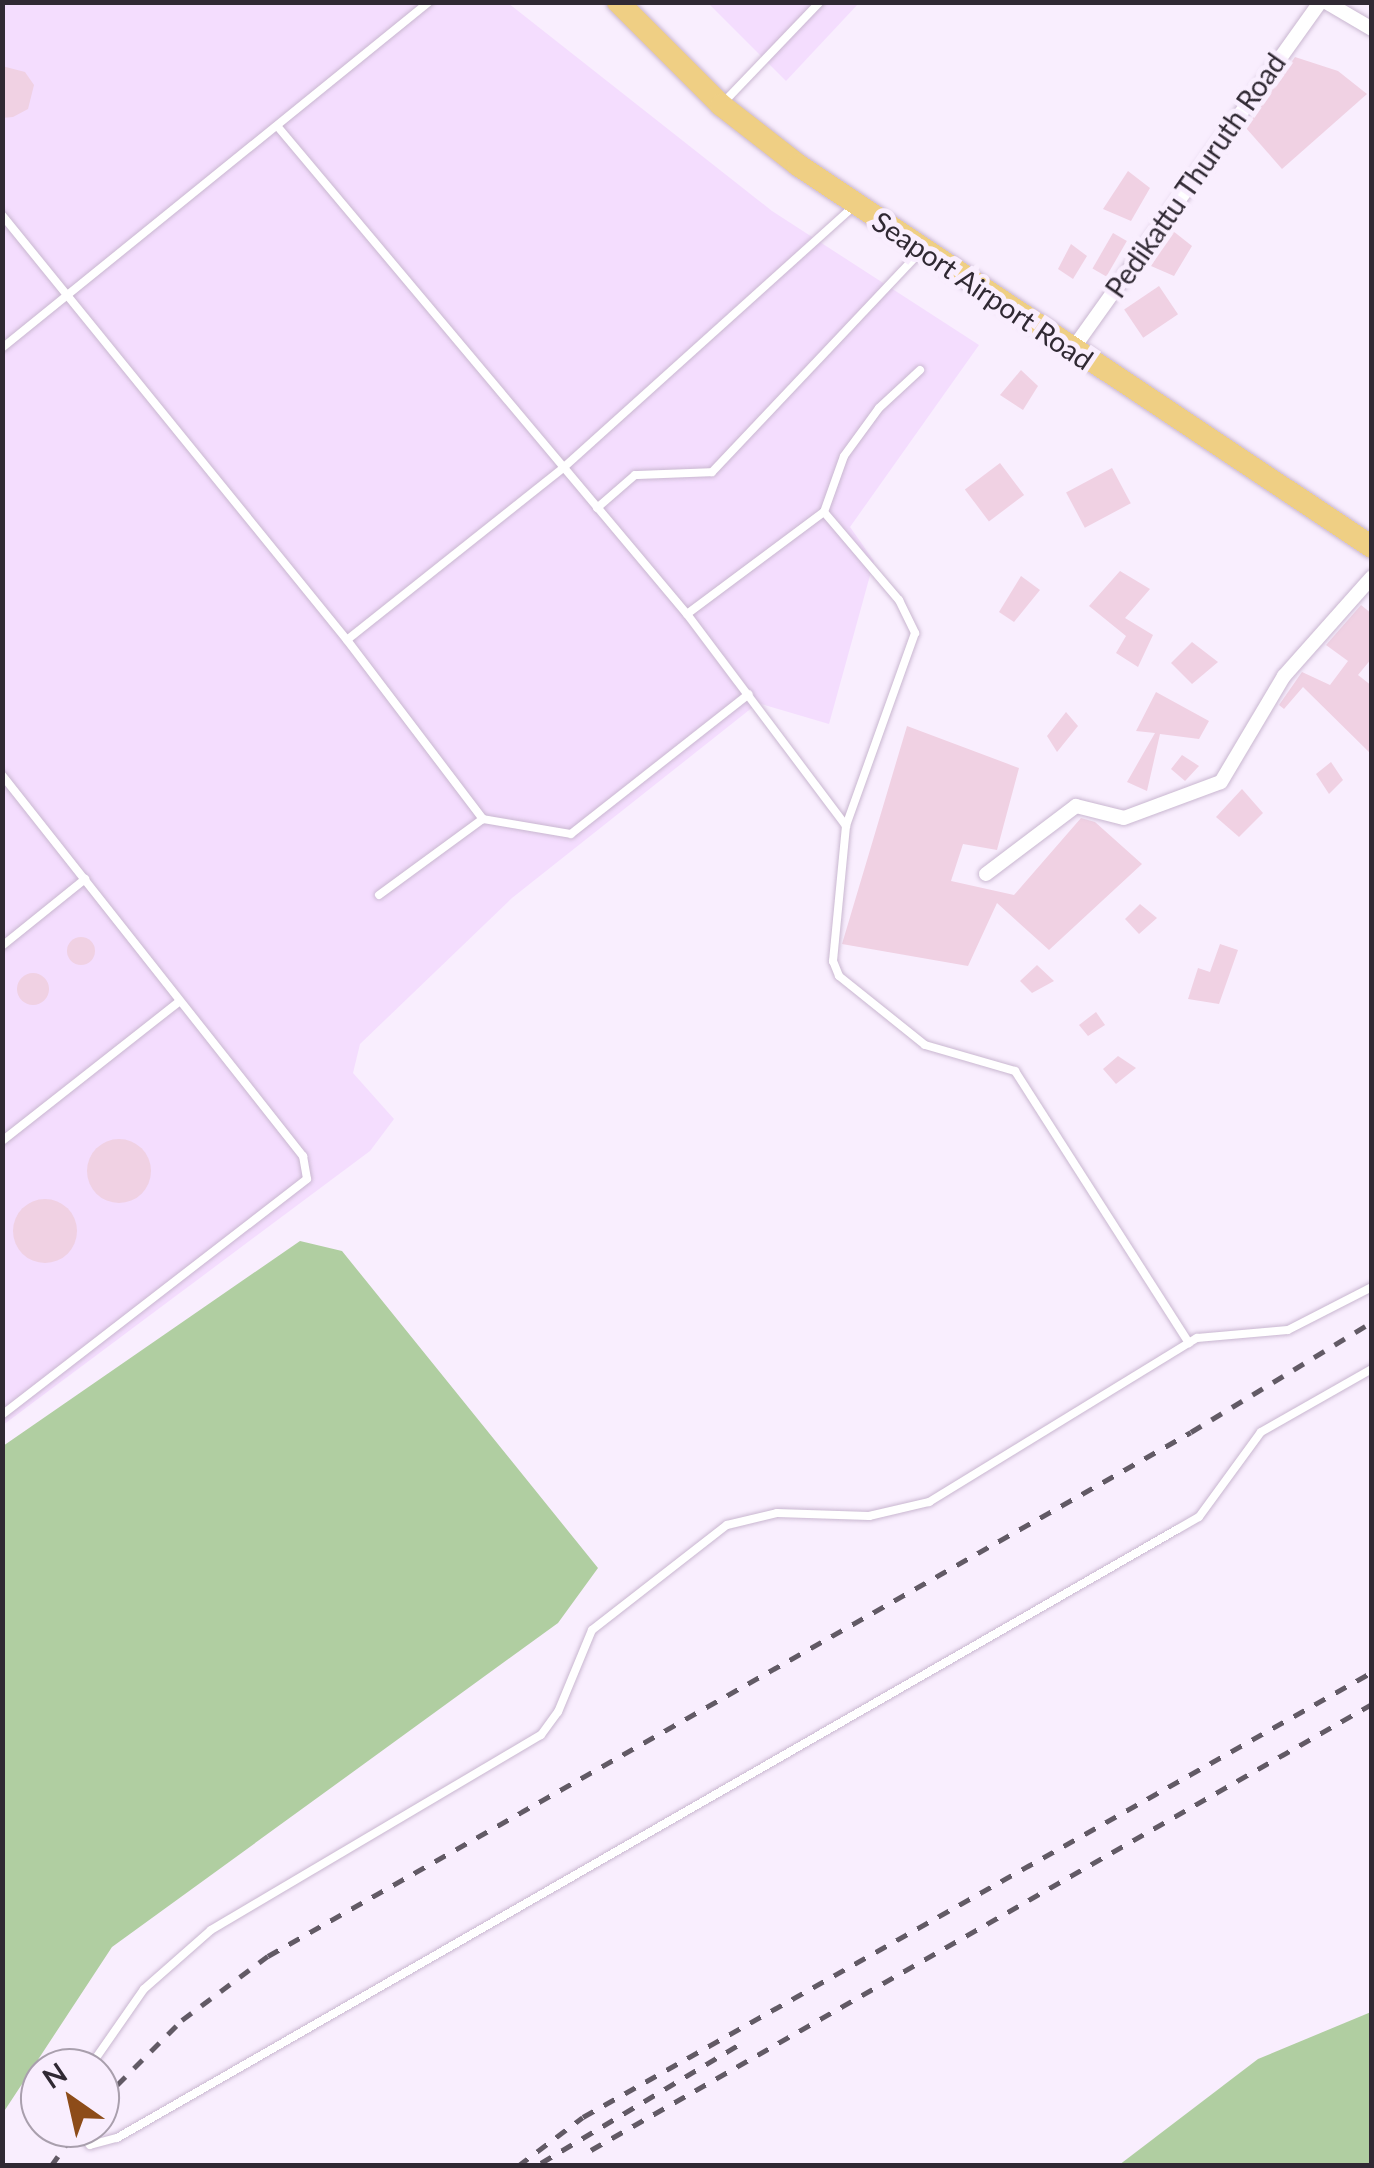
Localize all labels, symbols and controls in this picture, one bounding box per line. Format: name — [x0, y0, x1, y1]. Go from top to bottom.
street label: Pedikattu Thuruth Road — [1098, 46, 1292, 304]
street label: Seaport Airport Road — [866, 203, 1100, 377]
north arrow — [20, 2048, 120, 2148]
text: N — [36, 2055, 73, 2095]

